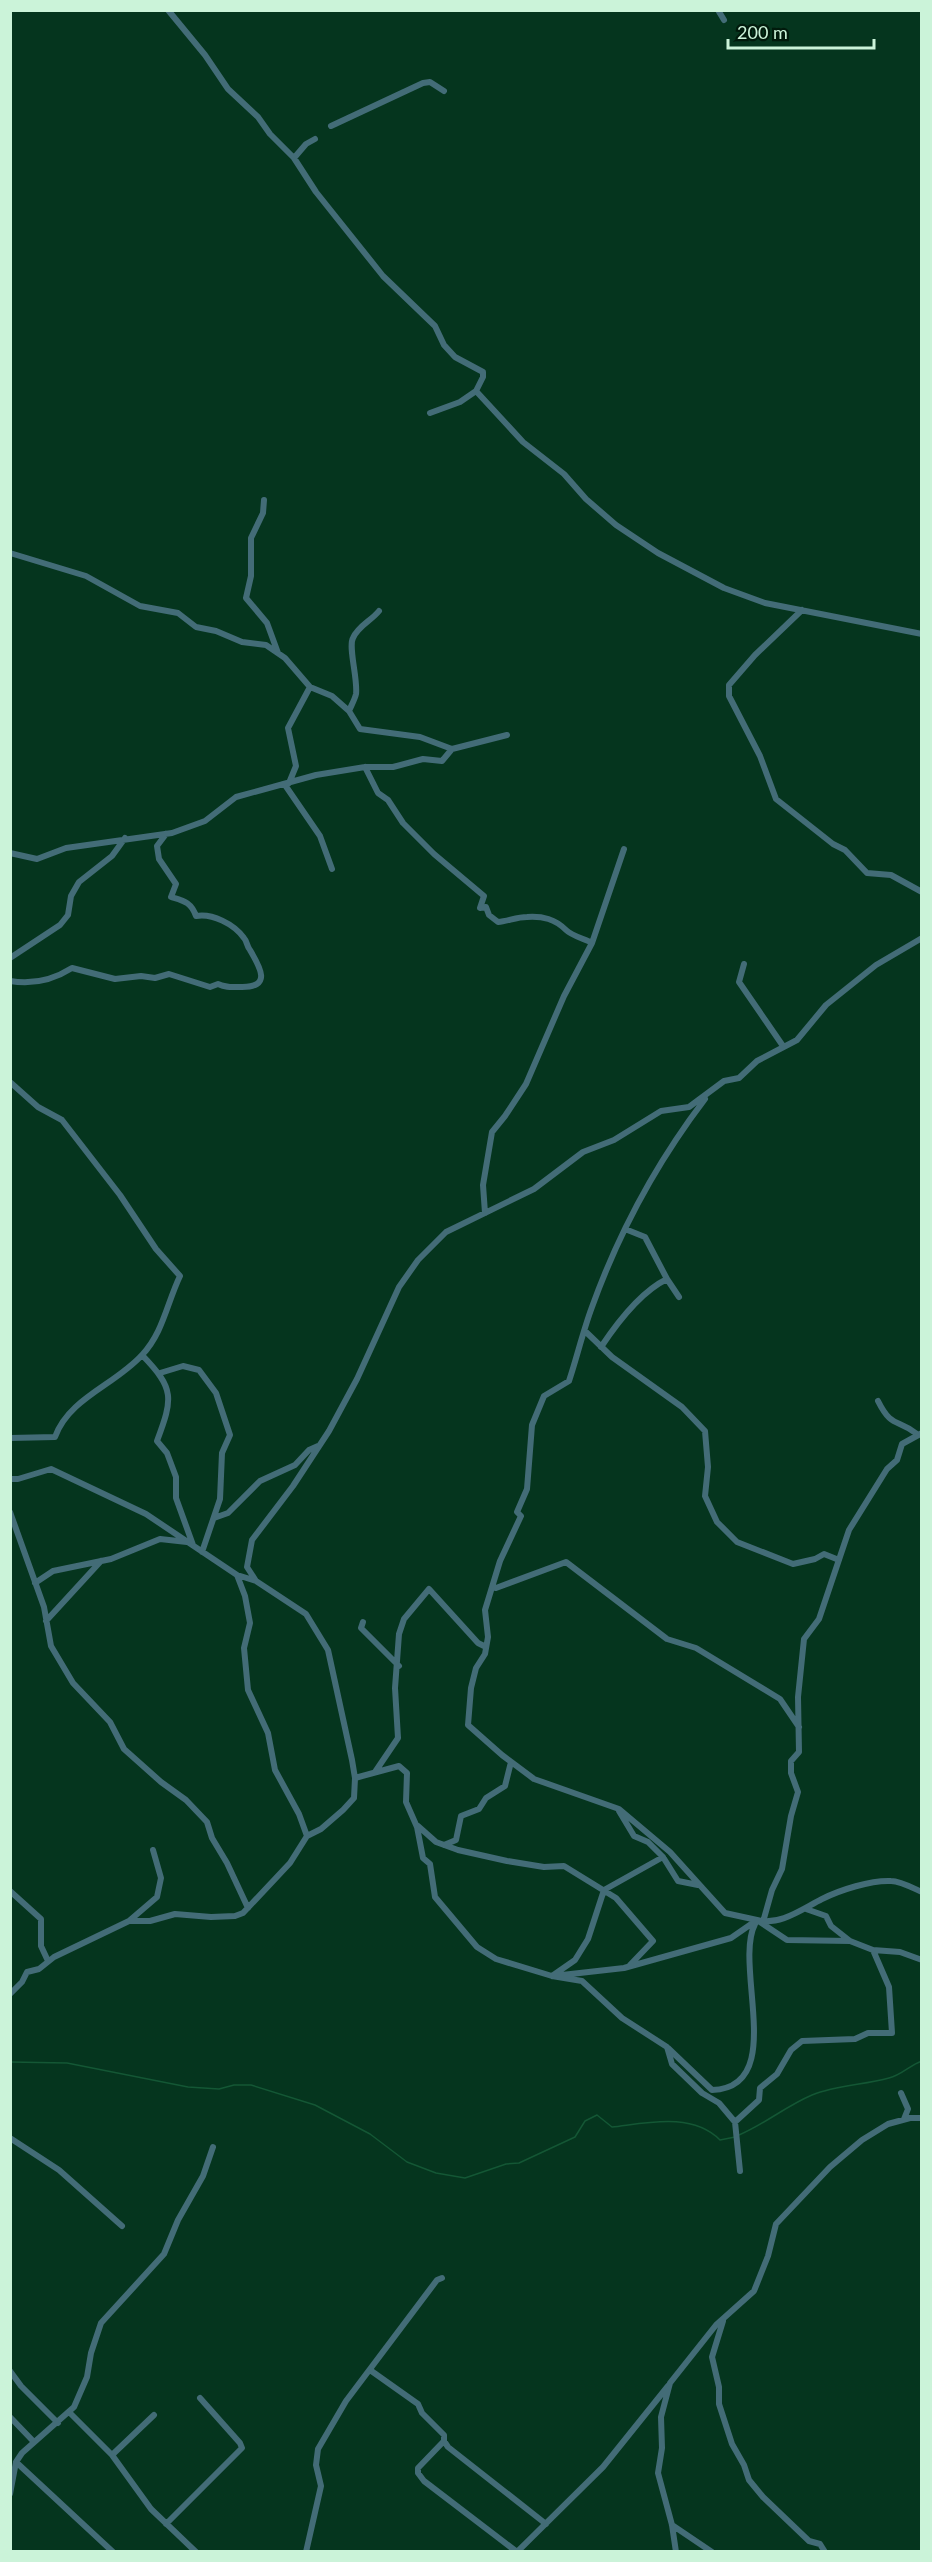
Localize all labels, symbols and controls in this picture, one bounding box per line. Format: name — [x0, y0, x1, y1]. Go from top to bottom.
scale bar — [728, 12, 874, 50]
text: 200 m — [737, 21, 788, 43]

